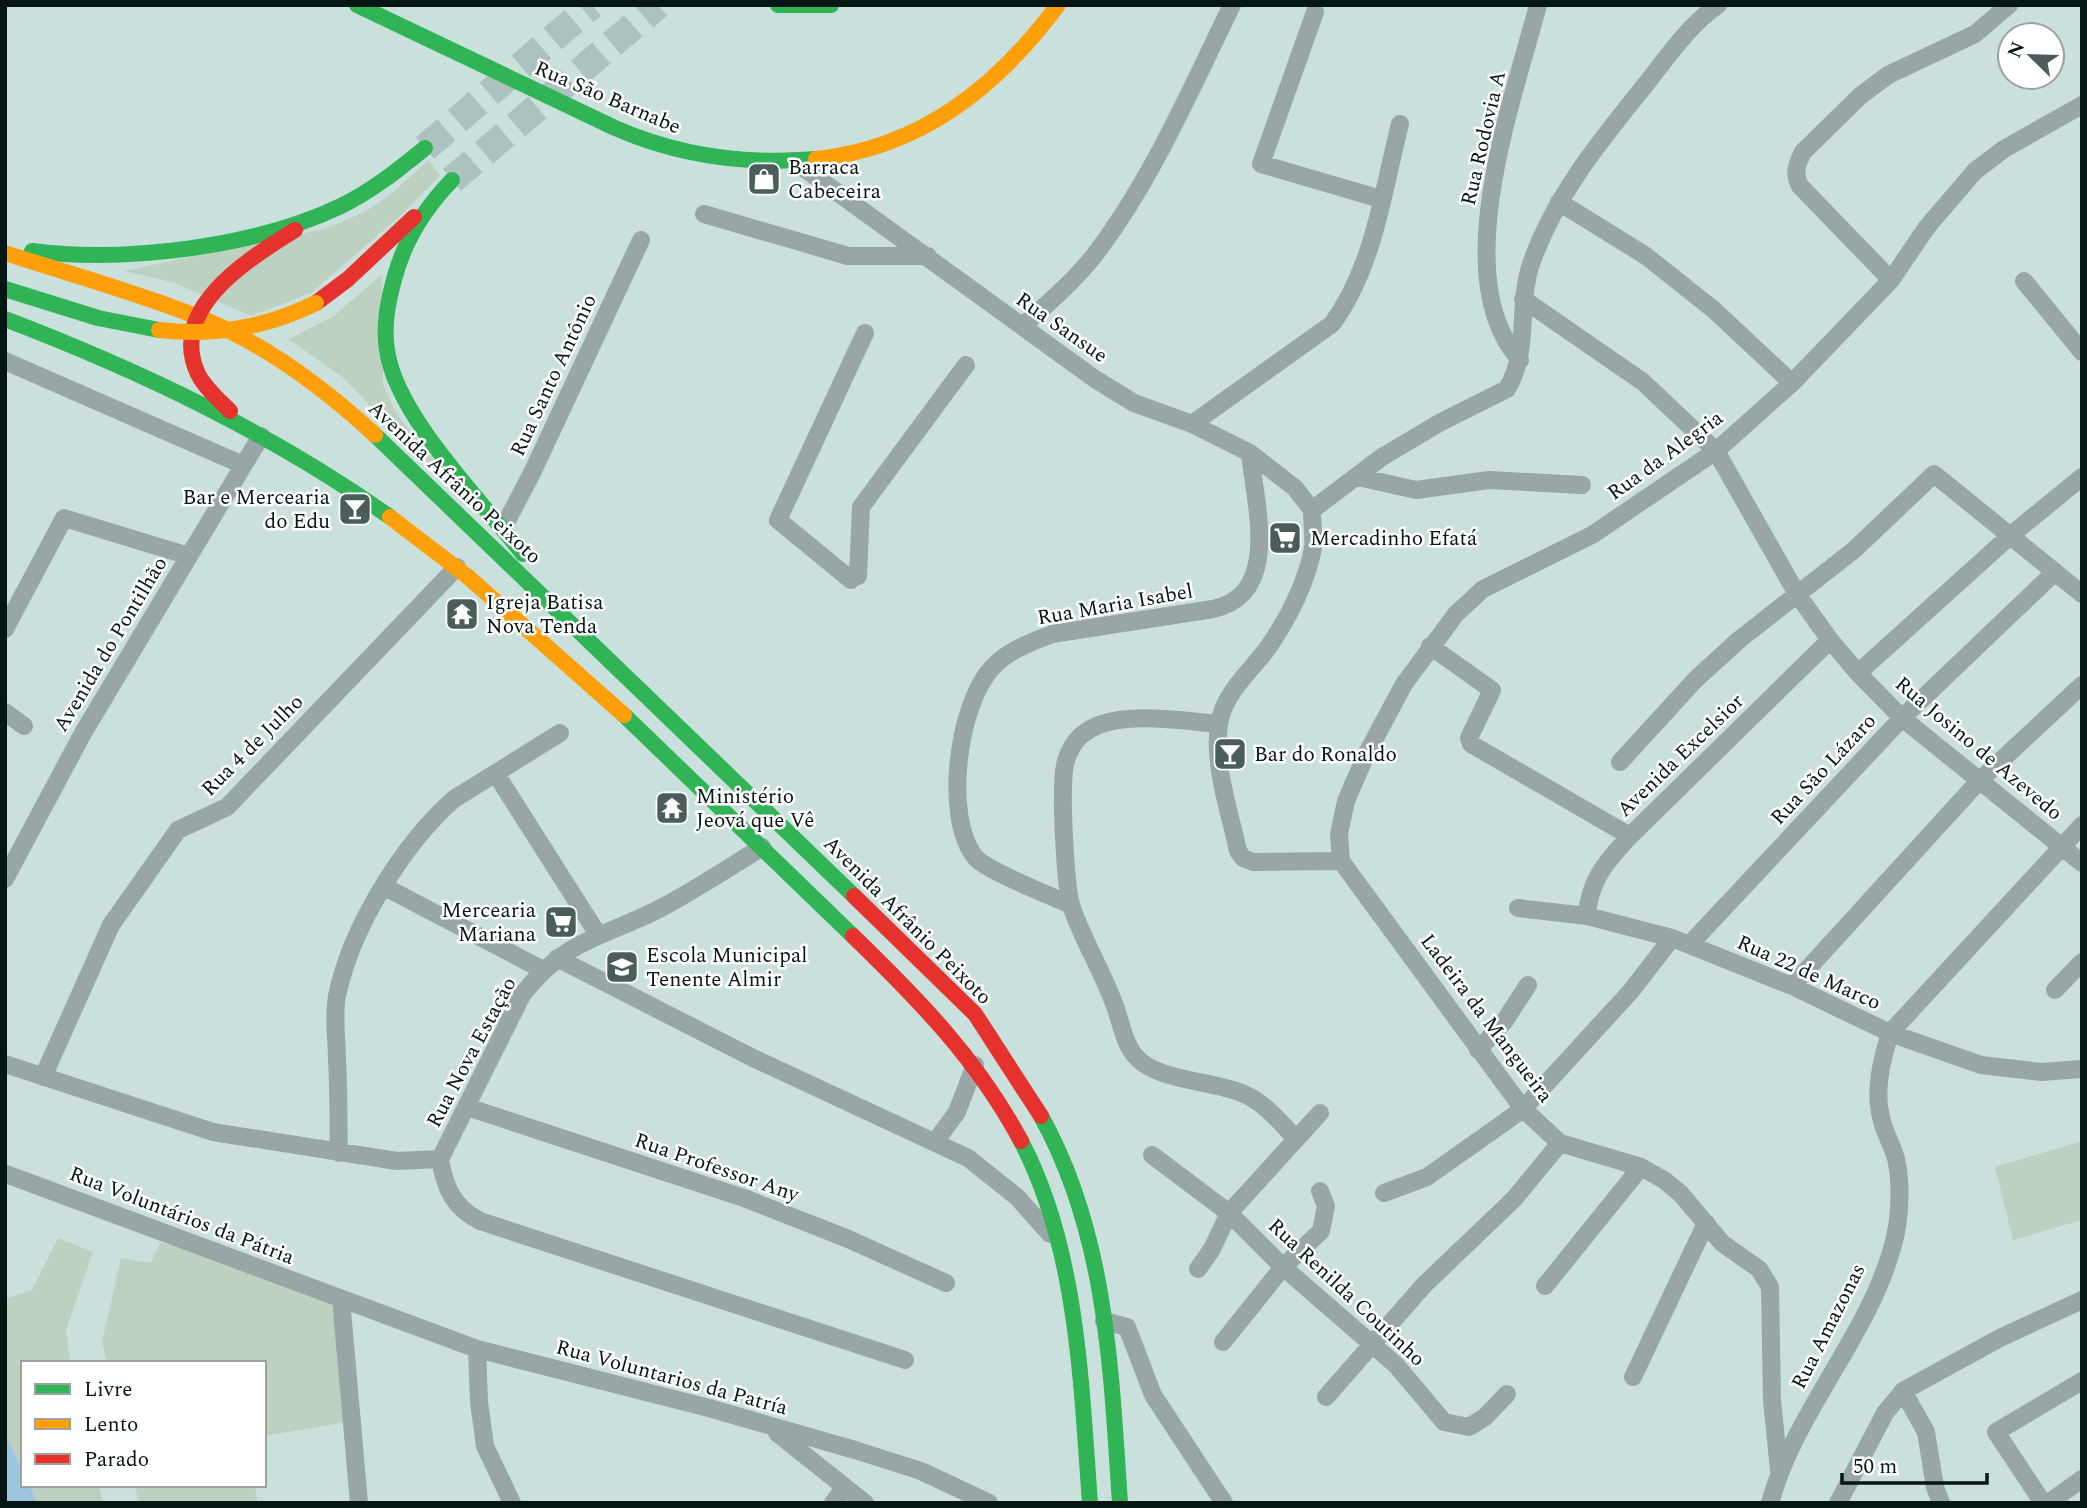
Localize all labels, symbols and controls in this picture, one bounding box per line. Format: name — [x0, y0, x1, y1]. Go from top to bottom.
north arrow — [1996, 21, 2066, 91]
text: N — [2000, 37, 2033, 63]
street label: Rua São Barnabe — [529, 53, 686, 143]
street label: Rua Rodovia A — [1453, 67, 1515, 209]
place label: Barraca Cabeceira — [788, 152, 882, 208]
shop icon: Barraca Cabeceira — [745, 160, 783, 198]
street label: Rua Sansue — [1009, 284, 1114, 371]
street label: Rua Santo Antônio — [502, 289, 606, 462]
street label: Avenida Afrânio Peixoto — [360, 393, 549, 572]
street label: Rua da Alegria — [1601, 402, 1731, 509]
place label: Bar e Mercearia do Edu — [182, 482, 331, 538]
bar icon: Bar e Mercearia do Edu — [336, 490, 374, 528]
supermarket icon: Mercadinho Efatá — [1266, 519, 1304, 557]
place label: Mercadinho Efatá — [1310, 523, 1478, 555]
street label: Avenida do Pontilhão — [46, 551, 176, 738]
street label: Rua Maria Isabel — [1035, 576, 1196, 634]
place label: Igreja Batisa Nova Tenda — [486, 587, 604, 643]
temple icon: Igreja Batisa Nova Tenda — [443, 595, 481, 633]
street label: Rua Josino de Azevedo — [1887, 669, 2069, 829]
street label: Avenida Excelsior — [1610, 686, 1752, 825]
street label: Rua 4 de Julho — [194, 687, 311, 804]
street label: Rua São Lázaro — [1763, 706, 1884, 833]
bar icon: Bar do Ronaldo — [1211, 735, 1249, 773]
place label: Bar do Ronaldo — [1254, 739, 1397, 771]
place label: Ministério Jeová que Vê — [696, 781, 814, 837]
temple icon: Ministério Jeová que Vê — [653, 789, 691, 827]
street label: Avenida Afrânio Peixoto — [815, 829, 999, 1013]
place label: Mercearia Mariana — [442, 895, 537, 951]
supermarket icon: Mercearia Mariana — [542, 903, 580, 941]
street label: Ladeira da Mangueira — [1412, 927, 1561, 1111]
street label: Rua 22 de Marco — [1731, 927, 1886, 1019]
place label: Escola Municipal Tenente Almir — [646, 940, 807, 996]
school or university icon: Escola Municipal Tenente Almir — [603, 948, 641, 986]
street label: Rua Nova Estação — [419, 971, 525, 1134]
street label: Rua Professor Any — [630, 1125, 804, 1211]
street label: Rua Voluntários da Pátria — [64, 1158, 300, 1274]
street label: Rua Renilda Coutinho — [1260, 1211, 1432, 1375]
street label: Rua Amazonas — [1783, 1258, 1874, 1395]
street label: Rua Voluntarios da Patría — [552, 1332, 792, 1425]
legend — [21, 1361, 266, 1487]
text: Livre — [84, 1374, 132, 1406]
text: Lento — [84, 1409, 138, 1441]
scale bar — [1842, 1442, 1987, 1486]
text: Parado — [84, 1444, 149, 1476]
text: 50 m — [1853, 1451, 1897, 1483]

